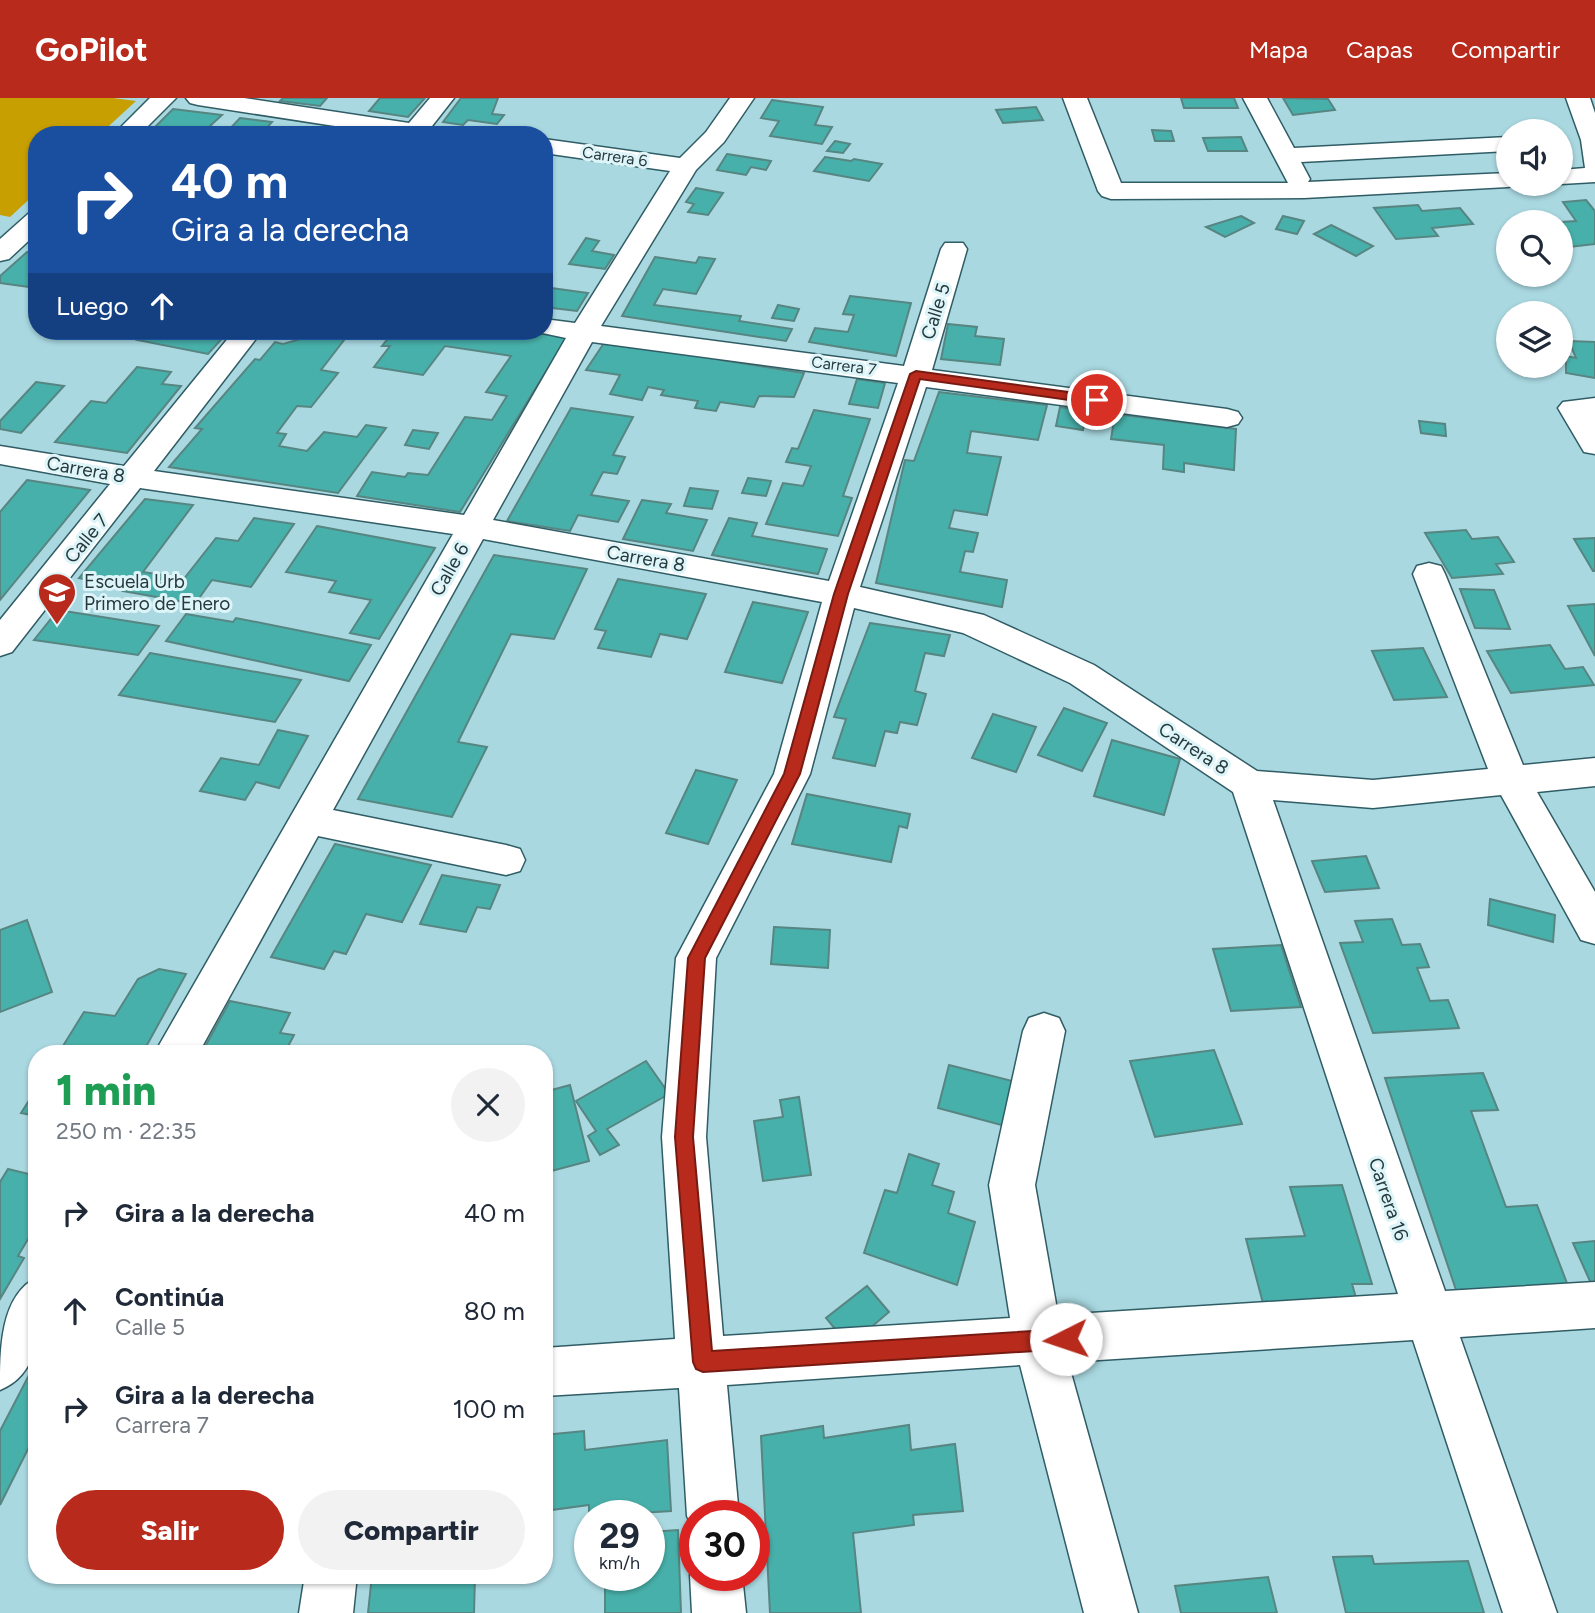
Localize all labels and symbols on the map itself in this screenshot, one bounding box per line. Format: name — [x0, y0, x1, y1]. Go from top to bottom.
street label: Carrera 6 — [581, 143, 649, 170]
street label: Calle 5 — [916, 280, 955, 342]
street label: Carrera 7 — [810, 352, 878, 379]
pin — [1067, 370, 1127, 430]
street label: Carrera 8 — [45, 451, 127, 488]
street label: Calle 7 — [60, 509, 113, 568]
street label: Calle 6 — [425, 538, 474, 600]
street label: Carrera 8 — [605, 540, 687, 577]
place label: Escuela Urb Primero de Enero — [84, 570, 230, 615]
school or university icon: Escuela Urb Primero de Enero — [36, 571, 78, 626]
street label: Carrera 8 — [1154, 717, 1233, 780]
street label: Carrera 16 — [1364, 1155, 1413, 1244]
position arrow — [1029, 1302, 1103, 1376]
speed limit sign: 30 — [679, 1500, 770, 1591]

